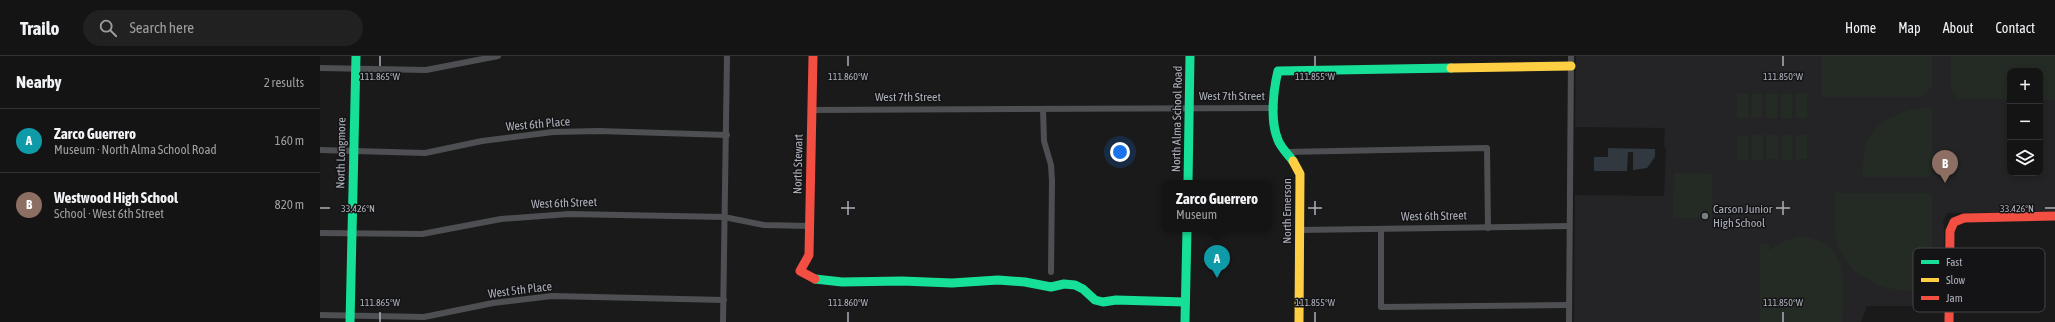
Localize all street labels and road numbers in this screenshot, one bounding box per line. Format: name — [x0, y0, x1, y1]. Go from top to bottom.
street label: North Alma School Road — [1169, 66, 1185, 172]
street label: West 7th Street — [1199, 89, 1266, 103]
street label: West 7th Street — [875, 90, 942, 104]
street label: West 6th Place — [505, 114, 571, 134]
street label: North Longmore — [333, 117, 349, 189]
street label: North Stewart — [790, 133, 806, 194]
street label: North Emerson — [1280, 178, 1294, 244]
street label: West 6th Street — [531, 195, 598, 211]
street label: West 6th Street — [1401, 208, 1468, 224]
street label: West 5th Place — [487, 279, 553, 301]

